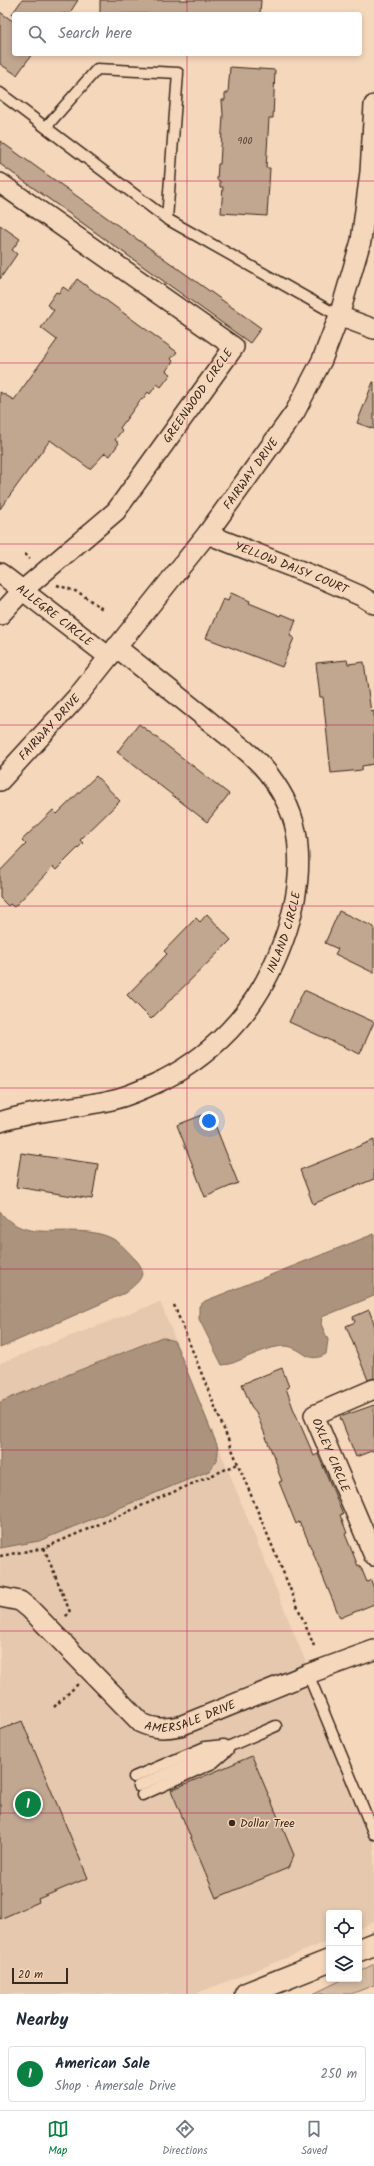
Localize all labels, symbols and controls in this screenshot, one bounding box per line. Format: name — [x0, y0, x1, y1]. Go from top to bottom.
search box — [12, 12, 362, 56]
text: Search here — [58, 22, 132, 46]
icon: search — [26, 23, 48, 45]
house number: 900 — [238, 133, 252, 149]
street label: GREENWOOD CIRCLE — [158, 344, 238, 447]
street label: FAIRWAY DRIVE — [218, 433, 284, 513]
street label: YELLOW DAISY COURT — [232, 536, 353, 599]
street label: ALLEGRE CIRCLE — [12, 579, 98, 651]
street label: FAIRWAY DRIVE — [14, 689, 86, 765]
street label: INLAND CIRCLE — [261, 889, 306, 977]
your location — [199, 1111, 219, 1131]
street label: OXLEY CIRCLE — [307, 1415, 356, 1496]
street label: AMERSALE DRIVE — [142, 1695, 239, 1738]
pin: 1 — [15, 1789, 41, 1819]
place label: Dollar Tree — [240, 1814, 295, 1833]
marker: Dollar Tree — [227, 1818, 237, 1828]
map controls — [326, 1910, 362, 1982]
button: locate — [326, 1910, 362, 1946]
button: layers — [326, 1946, 362, 1982]
scale bar — [12, 1966, 68, 1985]
text: 20 m — [18, 1966, 43, 1984]
text: Nearby — [16, 2007, 68, 2034]
text: American Sale — [55, 2052, 150, 2076]
text: 1 — [28, 2064, 32, 2085]
text: 250 m — [320, 2064, 357, 2085]
text: Shop · Amersale Drive — [55, 2076, 176, 2097]
tab: Map — [47, 2118, 69, 2160]
tab: Directions — [162, 2118, 208, 2160]
tab: Saved — [301, 2118, 327, 2160]

